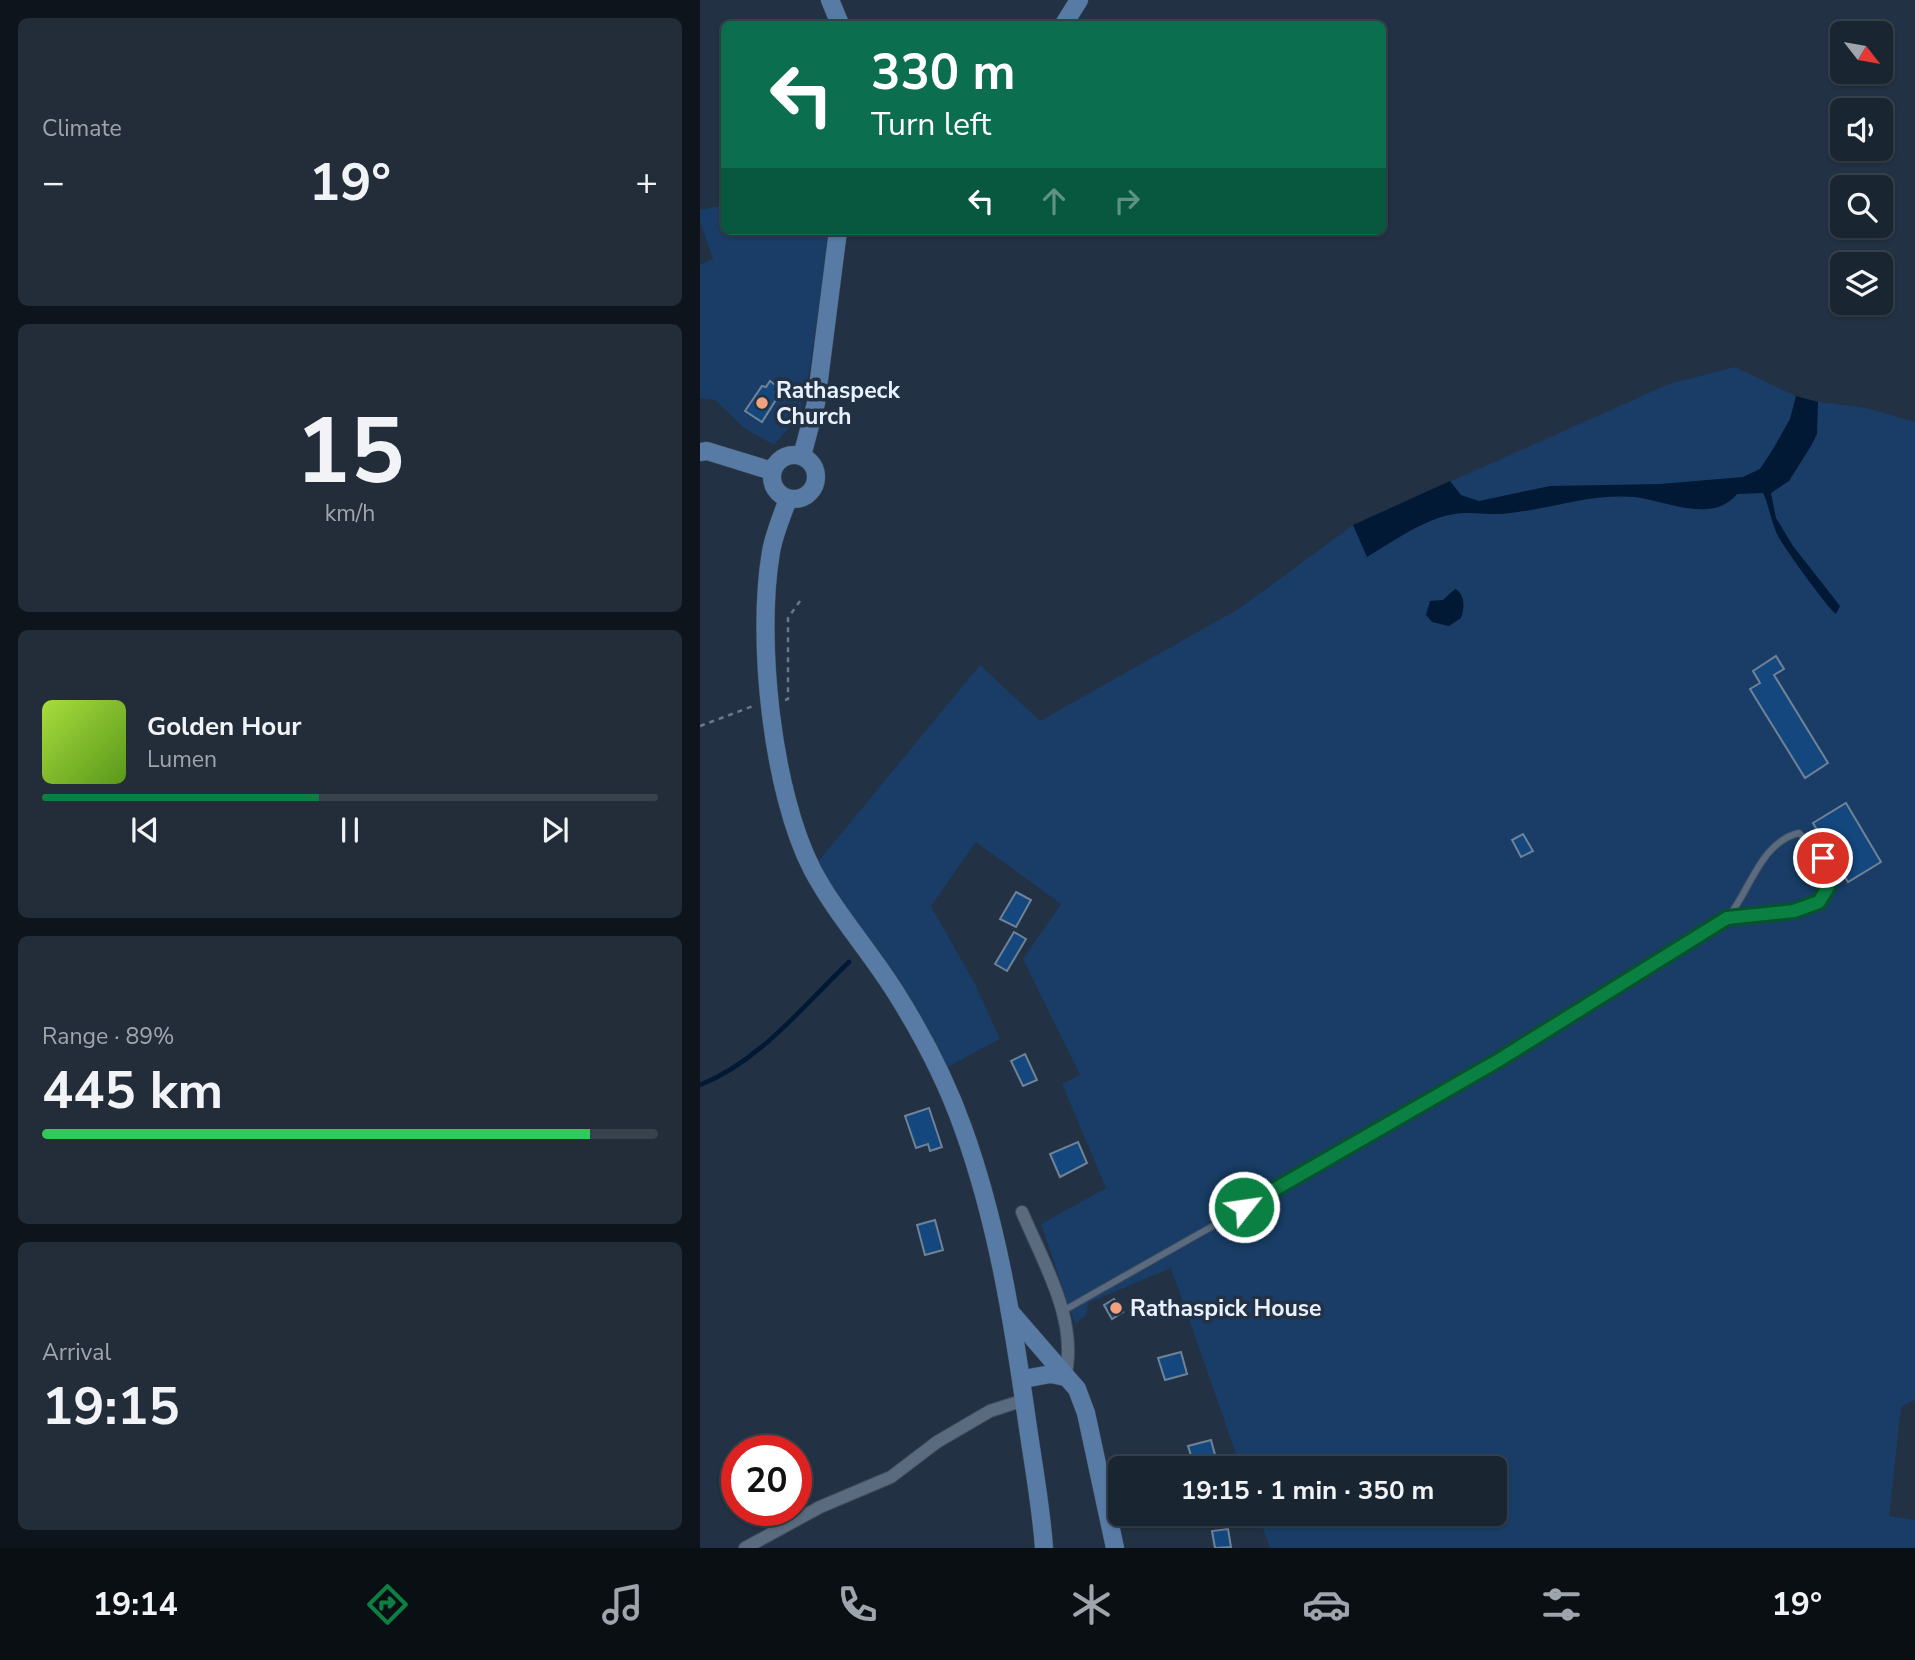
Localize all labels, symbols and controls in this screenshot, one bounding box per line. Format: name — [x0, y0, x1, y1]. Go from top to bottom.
north arrow — [1830, 21, 1894, 84]
map controls — [1830, 21, 1893, 315]
text: 330 m — [871, 39, 1015, 106]
icon: left — [756, 49, 847, 140]
button: sound — [1830, 98, 1893, 161]
text: Turn left — [871, 103, 991, 146]
text: Climate — [42, 113, 122, 144]
text: 19° — [309, 147, 391, 218]
text: − — [42, 157, 65, 208]
text: + — [635, 157, 658, 208]
button: search — [1830, 175, 1893, 238]
icon: left — [962, 182, 1000, 220]
icon: ahead — [1035, 182, 1073, 220]
icon: right — [1108, 182, 1146, 220]
button: layers — [1830, 252, 1893, 315]
place label: Rathaspeck Church — [776, 375, 900, 432]
text: 15 — [295, 390, 405, 514]
marker: Rathaspeck Church — [754, 395, 770, 411]
text: km/h — [325, 498, 375, 529]
text: Golden Hour — [147, 709, 302, 744]
text: Lumen — [147, 744, 217, 775]
icon: previous — [126, 811, 164, 849]
icon: pause — [331, 811, 369, 849]
icon: next — [536, 811, 574, 849]
pin — [1793, 828, 1853, 888]
icon: arrive — [1804, 839, 1842, 877]
text: Range · 89% — [42, 1021, 174, 1052]
text: 445 km — [42, 1055, 223, 1126]
position arrow — [1207, 1170, 1281, 1244]
place label: Rathaspick House — [1130, 1293, 1321, 1324]
marker: Rathaspick House — [1108, 1300, 1124, 1316]
text: Arrival — [42, 1337, 111, 1368]
text: 19:15 — [42, 1371, 180, 1442]
speed limit sign: 20 — [721, 1435, 812, 1526]
text: 19:15 · 1 min · 350 m — [1181, 1473, 1434, 1508]
icon: directions — [363, 1580, 412, 1629]
icon: music — [598, 1580, 647, 1629]
icon: phone — [833, 1580, 882, 1629]
icon: climate — [1067, 1580, 1116, 1629]
icon: car — [1302, 1580, 1351, 1629]
icon: filters — [1537, 1580, 1586, 1629]
text: 19:14 — [93, 1583, 178, 1626]
text: 19° — [1772, 1583, 1822, 1626]

